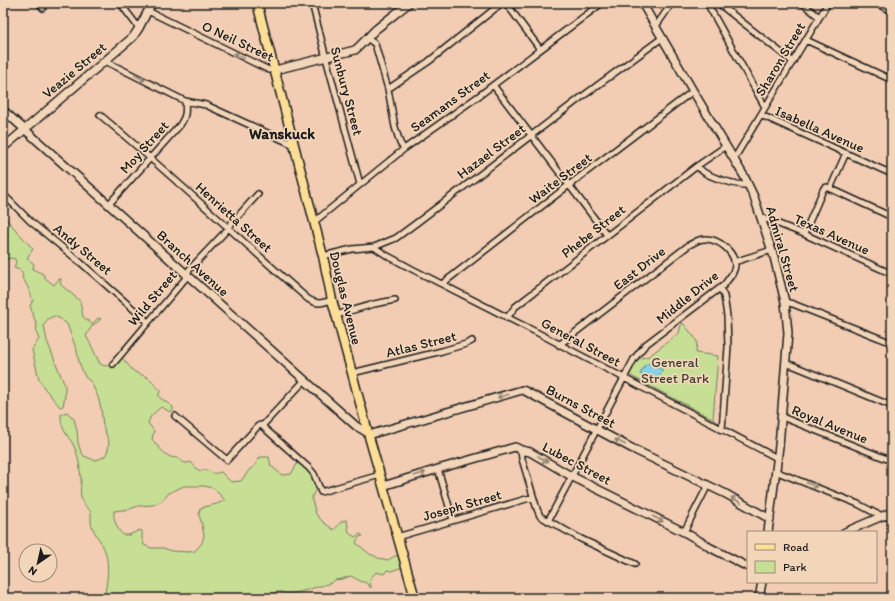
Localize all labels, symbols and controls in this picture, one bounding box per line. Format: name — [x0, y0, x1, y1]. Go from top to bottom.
street label: O Neil Street — [199, 17, 276, 66]
street label: Sharon Street — [752, 19, 809, 99]
street label: Veazie Street — [39, 39, 110, 102]
street label: Sunbury Street — [327, 45, 367, 137]
one-way arrow — [234, 52, 246, 59]
street label: Seamans Street — [407, 67, 493, 136]
one-way arrow — [134, 75, 146, 82]
street label: Isabella Avenue — [773, 102, 867, 157]
street label: Moy Street — [116, 117, 173, 177]
street label: Hazael Street — [454, 120, 529, 183]
district label: Wanskuck — [249, 125, 315, 143]
street label: Waite Street — [525, 149, 595, 208]
street label: Henrietta Street — [192, 178, 276, 256]
street label: Phebe Street — [558, 201, 629, 262]
street label: Admiral Street — [762, 204, 803, 294]
street label: Texas Avenue — [791, 210, 872, 259]
street label: Andy Street — [50, 220, 115, 279]
street label: Branch Avenue — [153, 227, 232, 300]
street label: East Drive — [610, 243, 669, 294]
street label: Douglas Avenue — [326, 250, 365, 347]
street label: Wild Street — [124, 267, 181, 330]
street label: Middle Drive — [653, 267, 722, 328]
street label: General Street — [538, 314, 623, 371]
street label: Atlas Street — [384, 328, 458, 361]
park label: General Street Park — [641, 354, 709, 387]
street label: Burns Street — [543, 381, 618, 432]
one-way arrow — [497, 393, 510, 400]
street label: Royal Avenue — [789, 401, 871, 448]
one-way arrow — [614, 437, 626, 445]
street label: Lubec Street — [539, 438, 614, 489]
one-way arrow — [537, 456, 549, 464]
one-way arrow — [413, 470, 426, 477]
one-way arrow — [805, 482, 817, 490]
street label: Joseph Street — [421, 486, 503, 525]
one-way arrow — [730, 495, 742, 503]
one-way arrow — [652, 516, 664, 524]
legend — [747, 531, 877, 583]
text: Road — [783, 540, 809, 554]
north arrow — [18, 543, 58, 583]
text: Park — [783, 560, 807, 574]
text: N — [26, 563, 39, 578]

